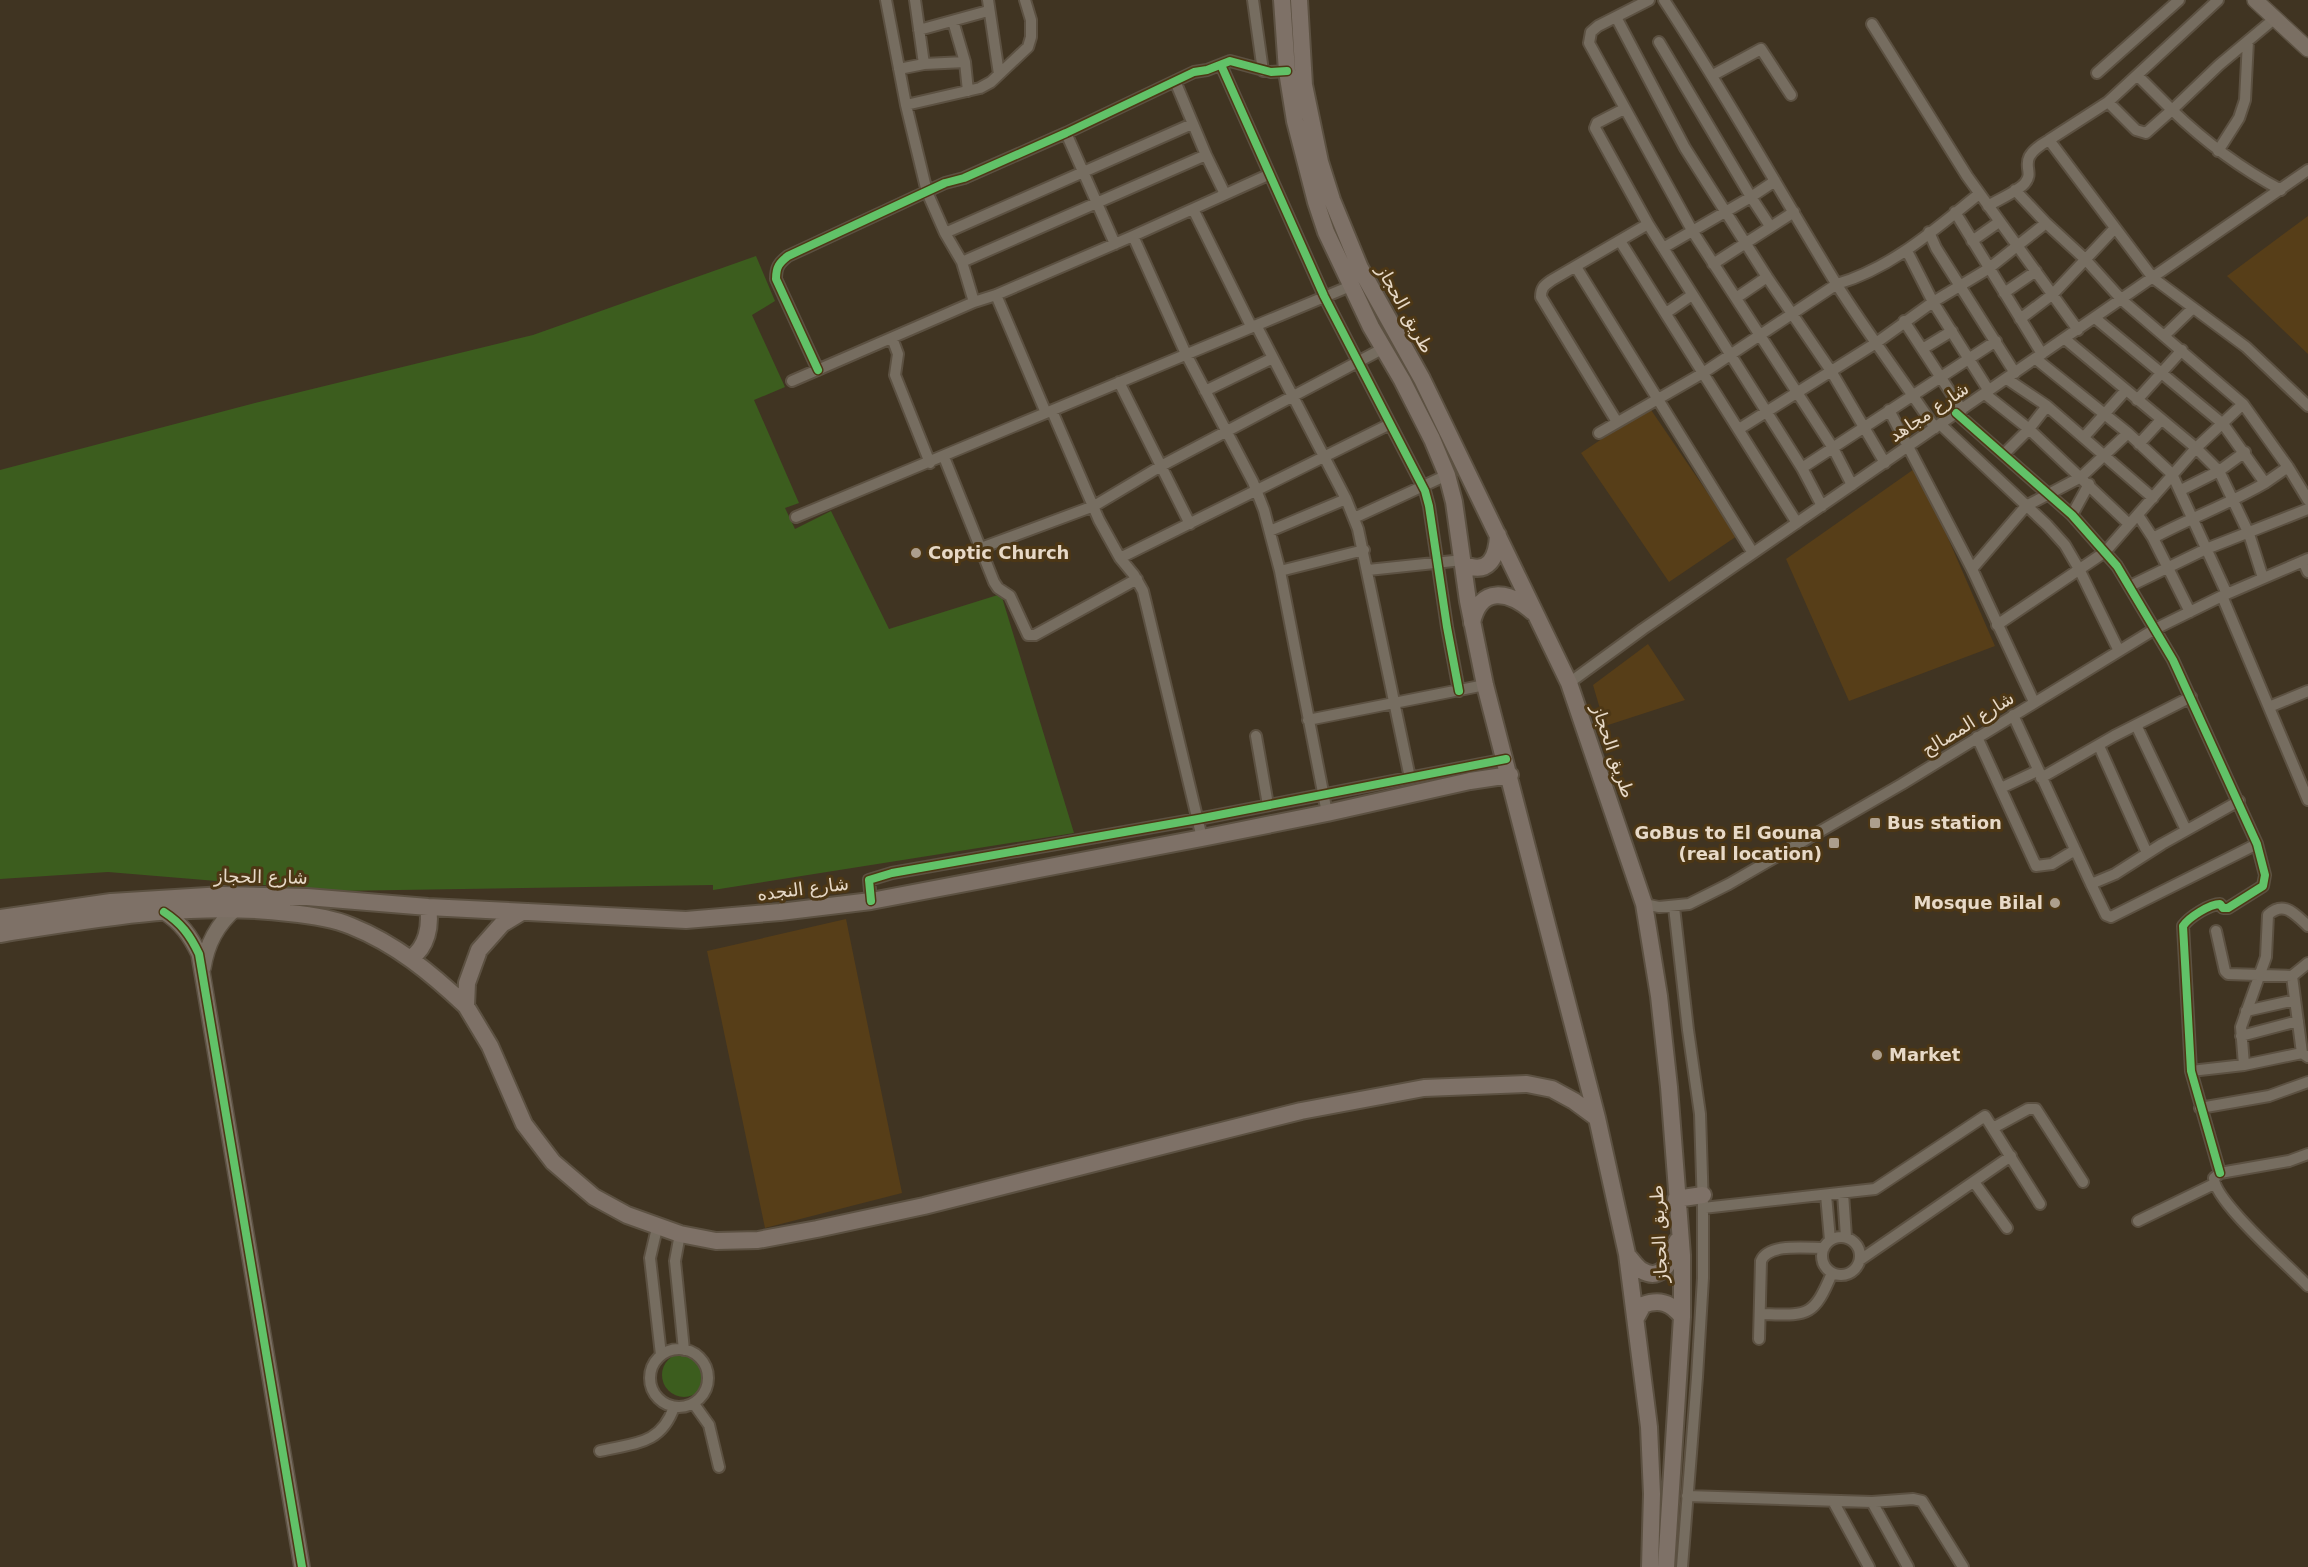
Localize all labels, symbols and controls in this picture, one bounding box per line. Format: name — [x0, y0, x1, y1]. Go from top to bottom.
street label: طريق الحجاز — [1371, 260, 1438, 357]
street label: شارع مجاهد — [1885, 377, 1973, 447]
place label: Coptic Church — [928, 542, 1069, 563]
marker: Coptic Church — [909, 546, 923, 560]
street label: شارع المصالح — [1918, 687, 2018, 761]
street label: طريق الحجاز — [1586, 700, 1639, 801]
place label: Bus station — [1887, 812, 2002, 833]
marker: Bus station — [1868, 816, 1882, 830]
place label: GoBus to El Gouna (real location) — [1634, 822, 1822, 864]
marker: GoBus to El Gouna (real location) — [1827, 836, 1841, 850]
street label: شارع الحجاز — [213, 865, 308, 889]
street label: شارع النجده — [756, 872, 850, 906]
place label: Mosque Bilal — [1913, 892, 2043, 913]
marker: Mosque Bilal — [2048, 896, 2062, 910]
place label: Market — [1889, 1044, 1961, 1065]
marker: Market — [1870, 1048, 1884, 1062]
street label: طريق الحجاز — [1645, 1185, 1673, 1284]

